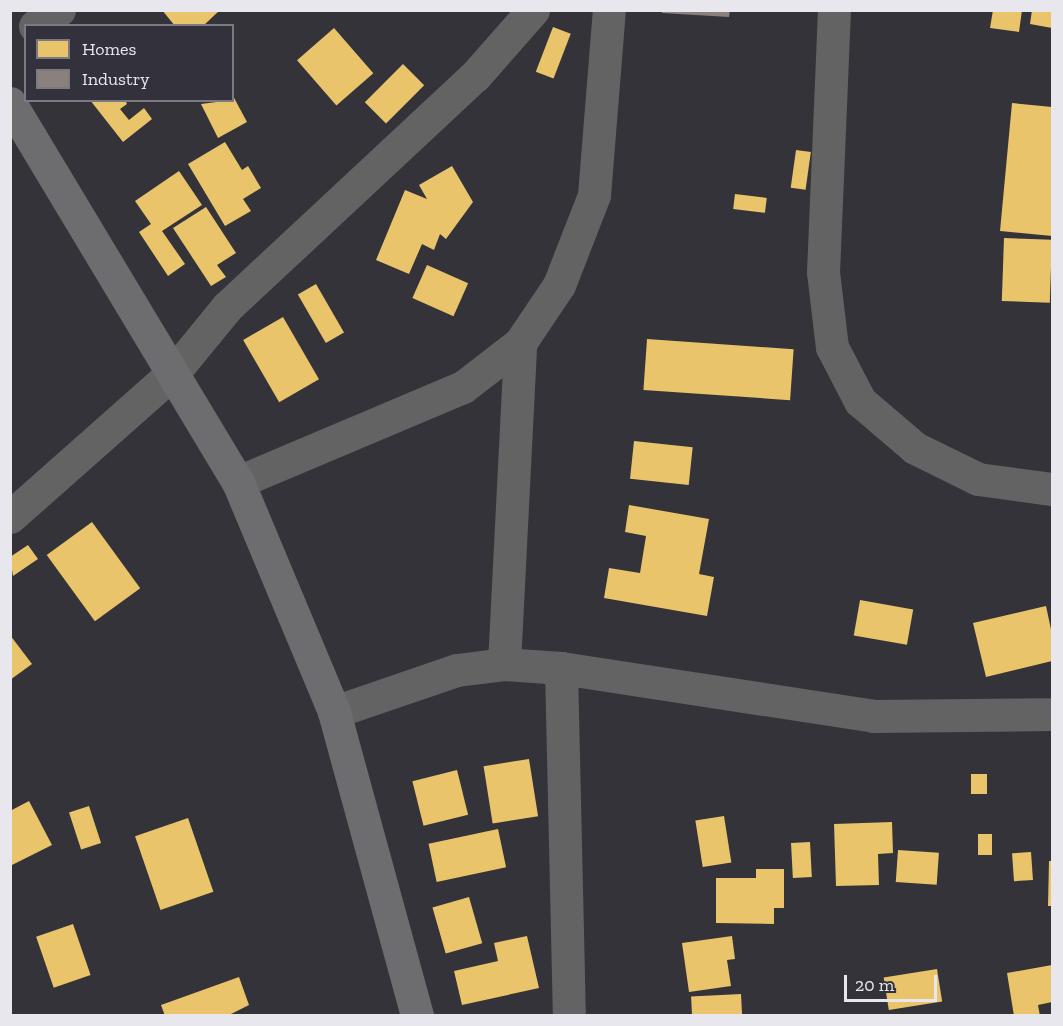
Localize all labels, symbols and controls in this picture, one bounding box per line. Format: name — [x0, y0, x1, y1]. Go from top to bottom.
legend — [24, 24, 234, 102]
text: Homes — [82, 38, 136, 60]
text: Industry — [82, 68, 149, 90]
scale bar — [847, 963, 940, 1001]
text: 20 m — [855, 974, 894, 996]

